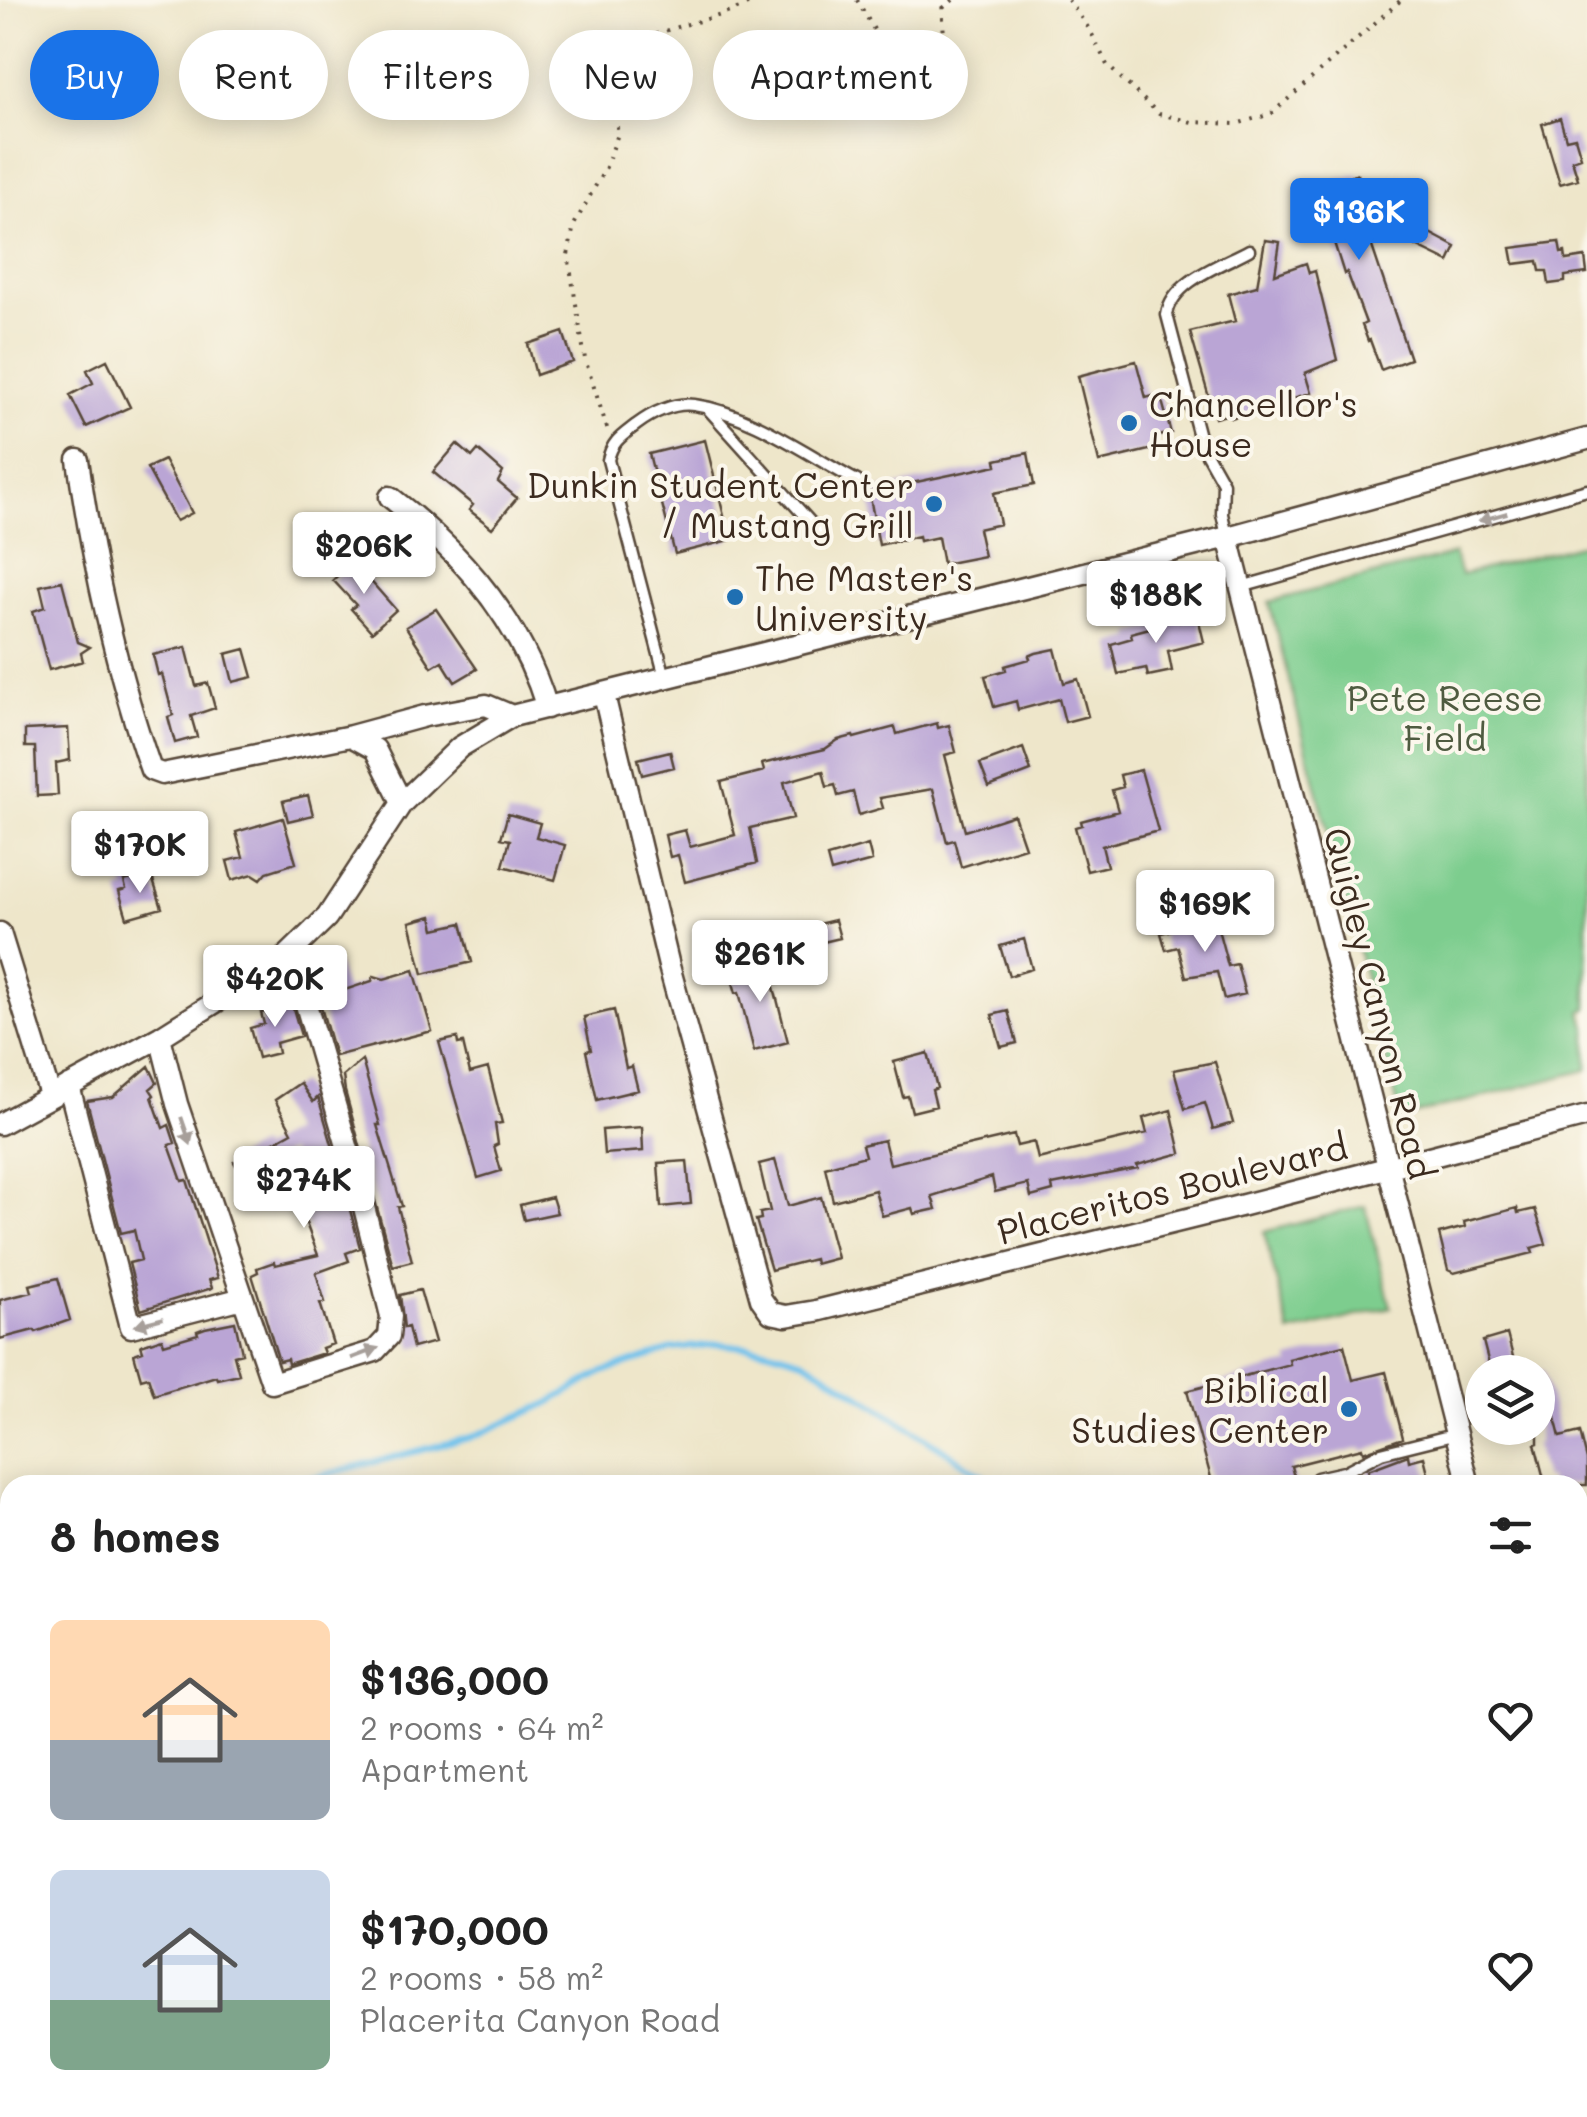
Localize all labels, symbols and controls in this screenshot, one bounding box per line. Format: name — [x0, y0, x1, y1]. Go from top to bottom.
chip: Buy — [30, 30, 159, 120]
chip: Rent — [179, 30, 328, 120]
chip: Filters — [348, 30, 529, 120]
chip: New — [549, 30, 693, 120]
chip: Apartment — [713, 30, 968, 120]
pin: $136K — [1289, 178, 1429, 263]
text: $136K — [1312, 189, 1406, 231]
place label: Chancellor's House — [1149, 380, 1358, 466]
marker: Chancellor's House — [1118, 412, 1140, 434]
place label: Dunkin Student Center / Mustang Grill — [527, 461, 914, 547]
marker: Dunkin Student Center / Mustang Grill — [923, 493, 945, 515]
one-way arrow — [1477, 509, 1508, 525]
pin: $206K — [294, 512, 434, 597]
text: $206K — [315, 523, 413, 565]
place label: The Master's University — [755, 554, 973, 640]
pin: $188K — [1086, 561, 1226, 646]
text: $188K — [1109, 572, 1203, 614]
marker: The Master's University — [724, 586, 746, 608]
park label: Pete Reese Field — [1347, 674, 1543, 760]
pin: $170K — [70, 811, 210, 896]
text: $170K — [93, 822, 187, 864]
street label: Quigley Canyon Road — [1314, 823, 1446, 1183]
pin: $169K — [1135, 870, 1275, 955]
text: $169K — [1158, 881, 1252, 923]
pin: $261K — [690, 920, 830, 1005]
text: $261K — [714, 931, 806, 973]
pin: $420K — [205, 945, 345, 1030]
text: $420K — [225, 956, 325, 998]
one-way arrow — [180, 1116, 195, 1146]
street label: Placeritos Boulevard — [992, 1122, 1352, 1254]
pin: $274K — [234, 1146, 374, 1231]
text: $274K — [256, 1157, 352, 1199]
one-way arrow — [133, 1315, 164, 1331]
one-way arrow — [350, 1345, 380, 1360]
map controls — [1465, 1355, 1555, 1445]
button: layers — [1465, 1355, 1555, 1445]
place label: Biblical Studies Center — [1071, 1366, 1329, 1452]
marker: Biblical Studies Center — [1338, 1398, 1360, 1420]
text: 8 homes — [50, 1508, 221, 1563]
icon: filters — [1483, 1508, 1538, 1563]
text: $136,000 — [360, 1651, 549, 1706]
icon: home — [130, 1660, 250, 1780]
icon: heart — [1483, 1693, 1538, 1748]
text: 2 rooms · 64 m² — [360, 1706, 604, 1748]
text: Apartment — [360, 1748, 529, 1790]
text: $170,000 — [360, 1901, 549, 1956]
icon: home — [130, 1910, 250, 2030]
icon: heart — [1483, 1943, 1538, 1998]
text: 2 rooms · 58 m² — [360, 1956, 603, 1998]
text: Placerita Canyon Road — [360, 1998, 720, 2040]

